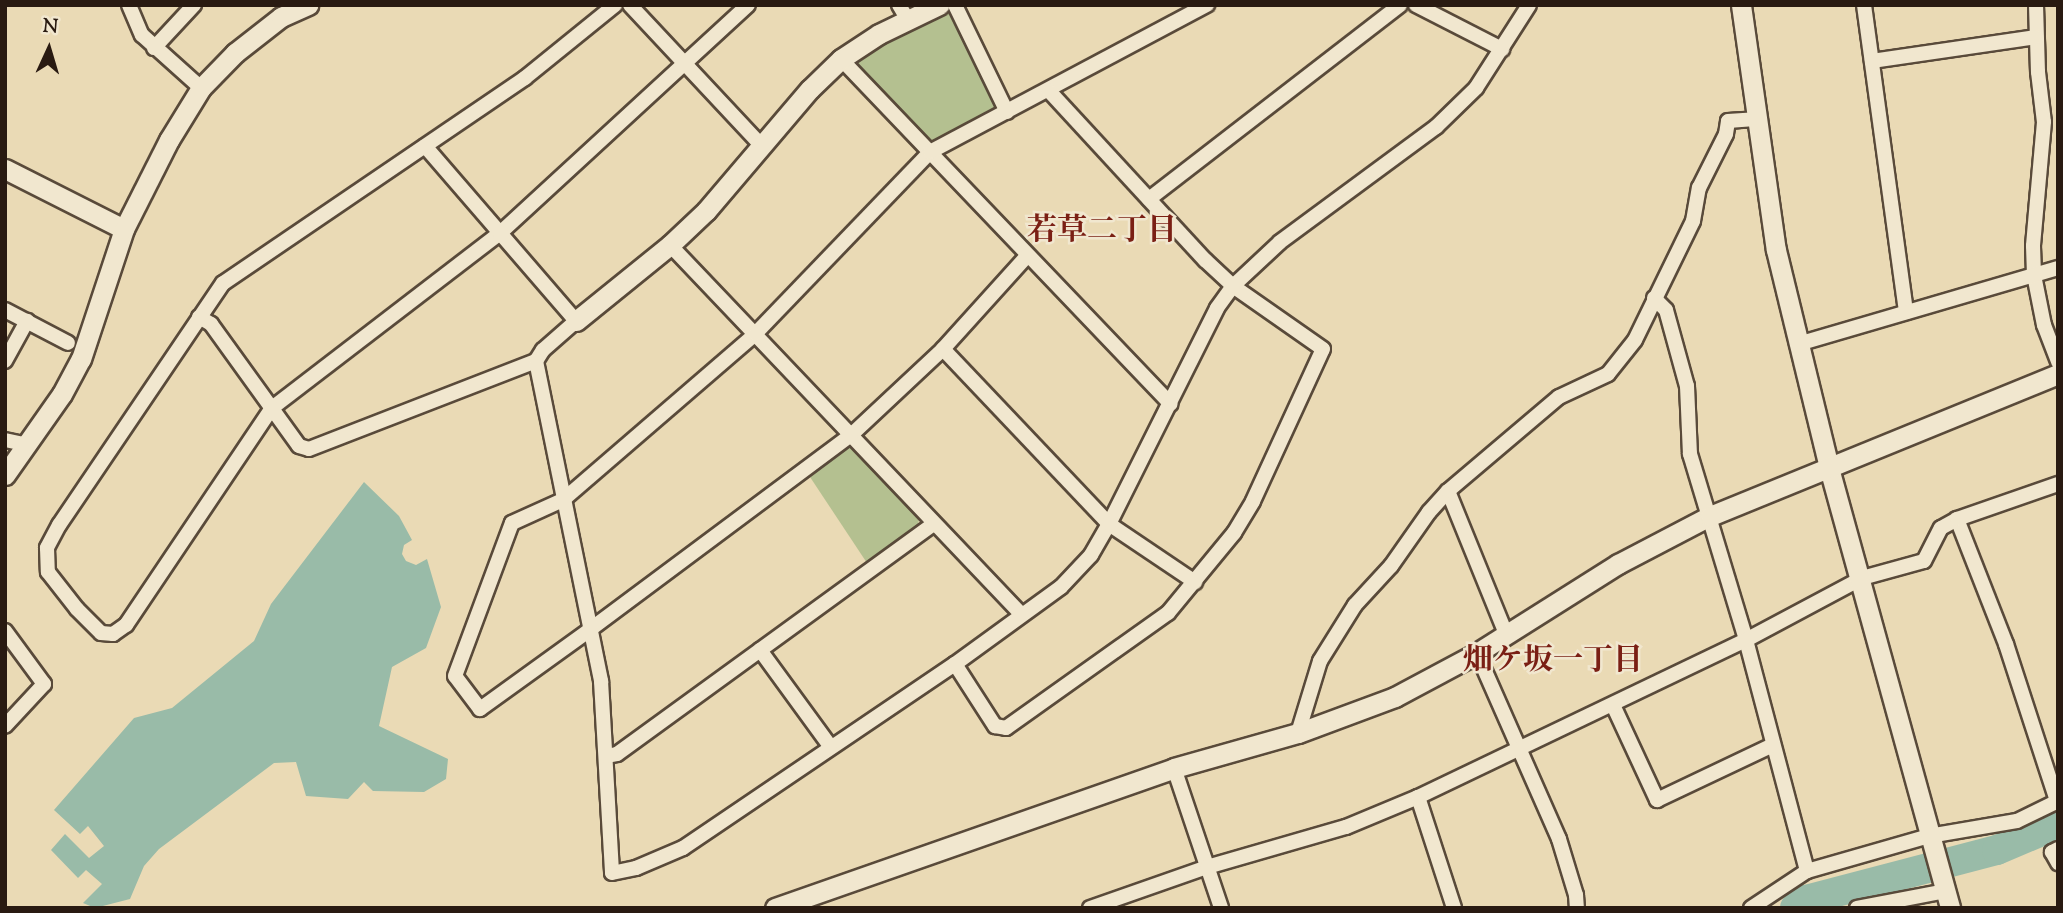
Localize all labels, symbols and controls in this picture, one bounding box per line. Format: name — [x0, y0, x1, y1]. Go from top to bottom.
north arrow — [14, 14, 84, 84]
text: N — [42, 14, 59, 42]
district label: 若草二丁目 — [1027, 214, 1177, 250]
district label: 畑ケ坂一丁目 — [1463, 644, 1643, 680]

